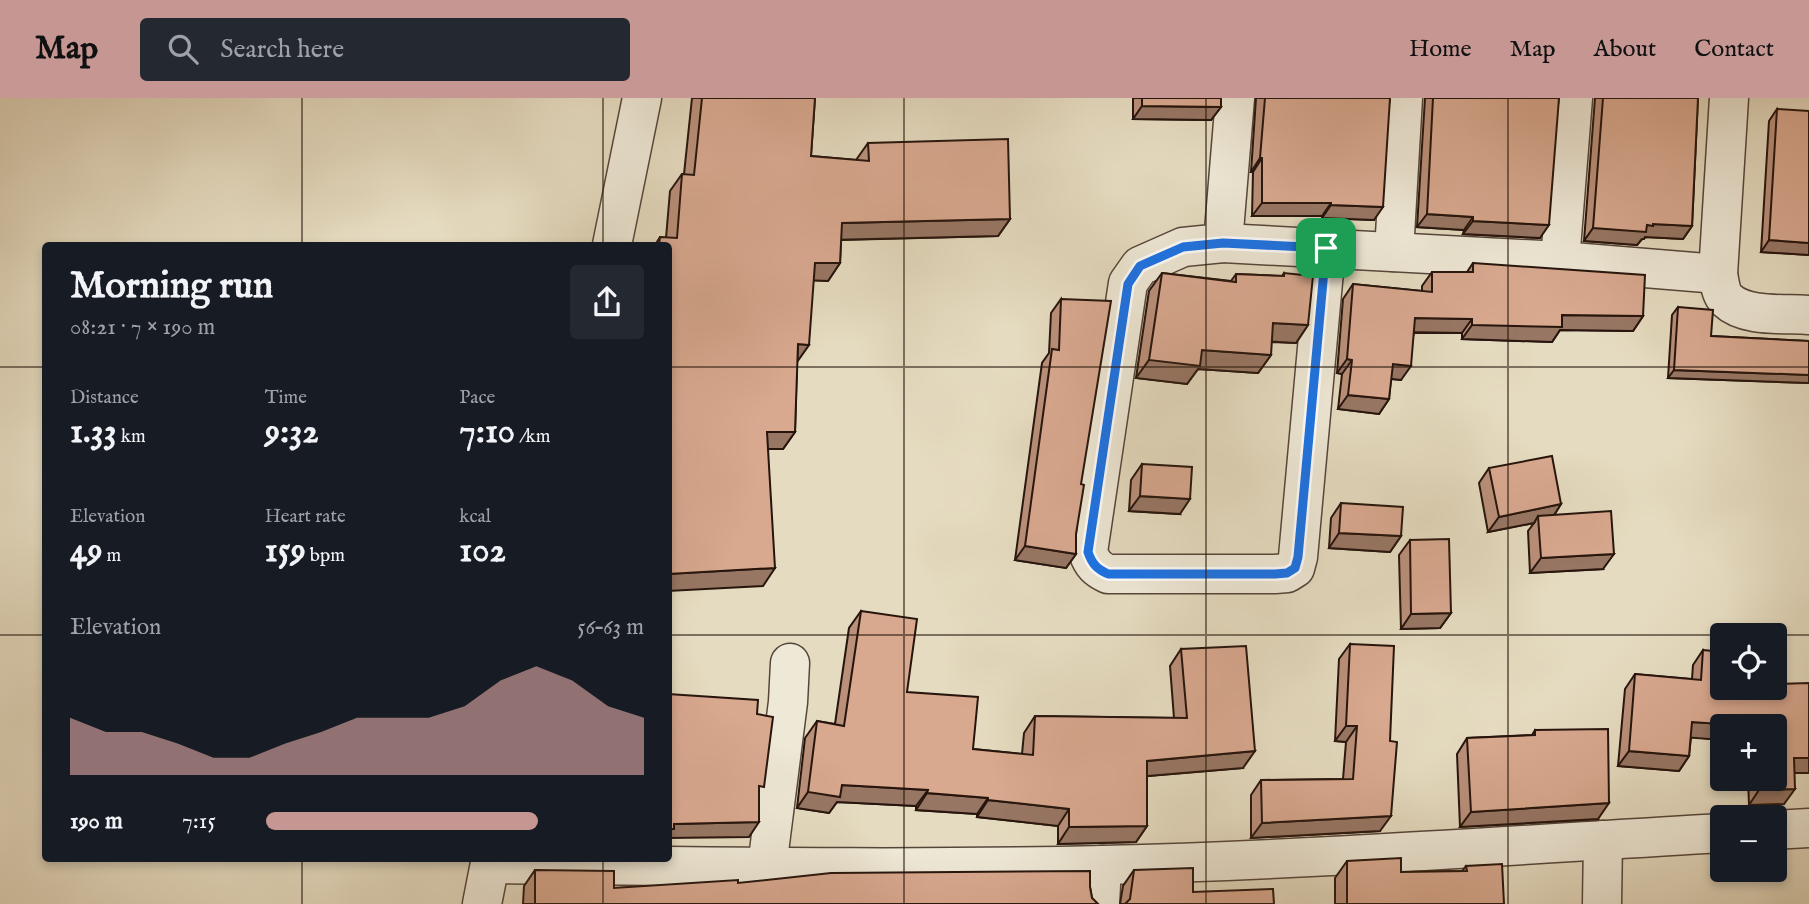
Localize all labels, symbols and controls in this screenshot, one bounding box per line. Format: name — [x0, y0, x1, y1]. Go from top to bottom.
search box — [140, 18, 630, 81]
text: Map — [35, 28, 98, 70]
icon: search — [164, 30, 202, 68]
text: Search here — [220, 33, 344, 66]
text: Home — [1409, 34, 1472, 65]
text: Map — [1510, 34, 1556, 65]
text: About — [1594, 34, 1656, 65]
text: Contact — [1694, 34, 1774, 65]
pin — [1296, 218, 1356, 278]
icon: arrive — [1307, 229, 1345, 267]
text: Morning run — [70, 263, 273, 311]
button: share — [570, 265, 644, 339]
text: 08:21 · 7 × 190 m — [70, 313, 215, 342]
text: Distance — [70, 386, 139, 410]
text: Time — [265, 386, 307, 410]
text: Pace — [459, 386, 495, 410]
text: 1.33 — [70, 410, 117, 455]
text: 9:32 — [265, 410, 319, 455]
text: 7:10 — [459, 410, 515, 455]
text: km — [117, 425, 146, 449]
text: /km — [515, 425, 550, 449]
text: Elevation — [70, 505, 145, 529]
text: Heart rate — [265, 505, 346, 529]
text: kcal — [459, 505, 491, 529]
text: 49 — [70, 529, 102, 574]
text: 159 — [265, 529, 306, 574]
text: 102 — [459, 529, 506, 574]
text: m — [102, 544, 121, 568]
text: bpm — [306, 544, 345, 568]
text: Elevation — [70, 613, 161, 642]
text: 56–63 m — [577, 613, 644, 642]
map controls — [1710, 623, 1787, 882]
button: locate — [1710, 623, 1787, 700]
button: + — [1710, 714, 1787, 791]
button: − — [1710, 805, 1787, 882]
text: 190 m — [70, 807, 123, 836]
text: 7:15 — [182, 807, 216, 836]

